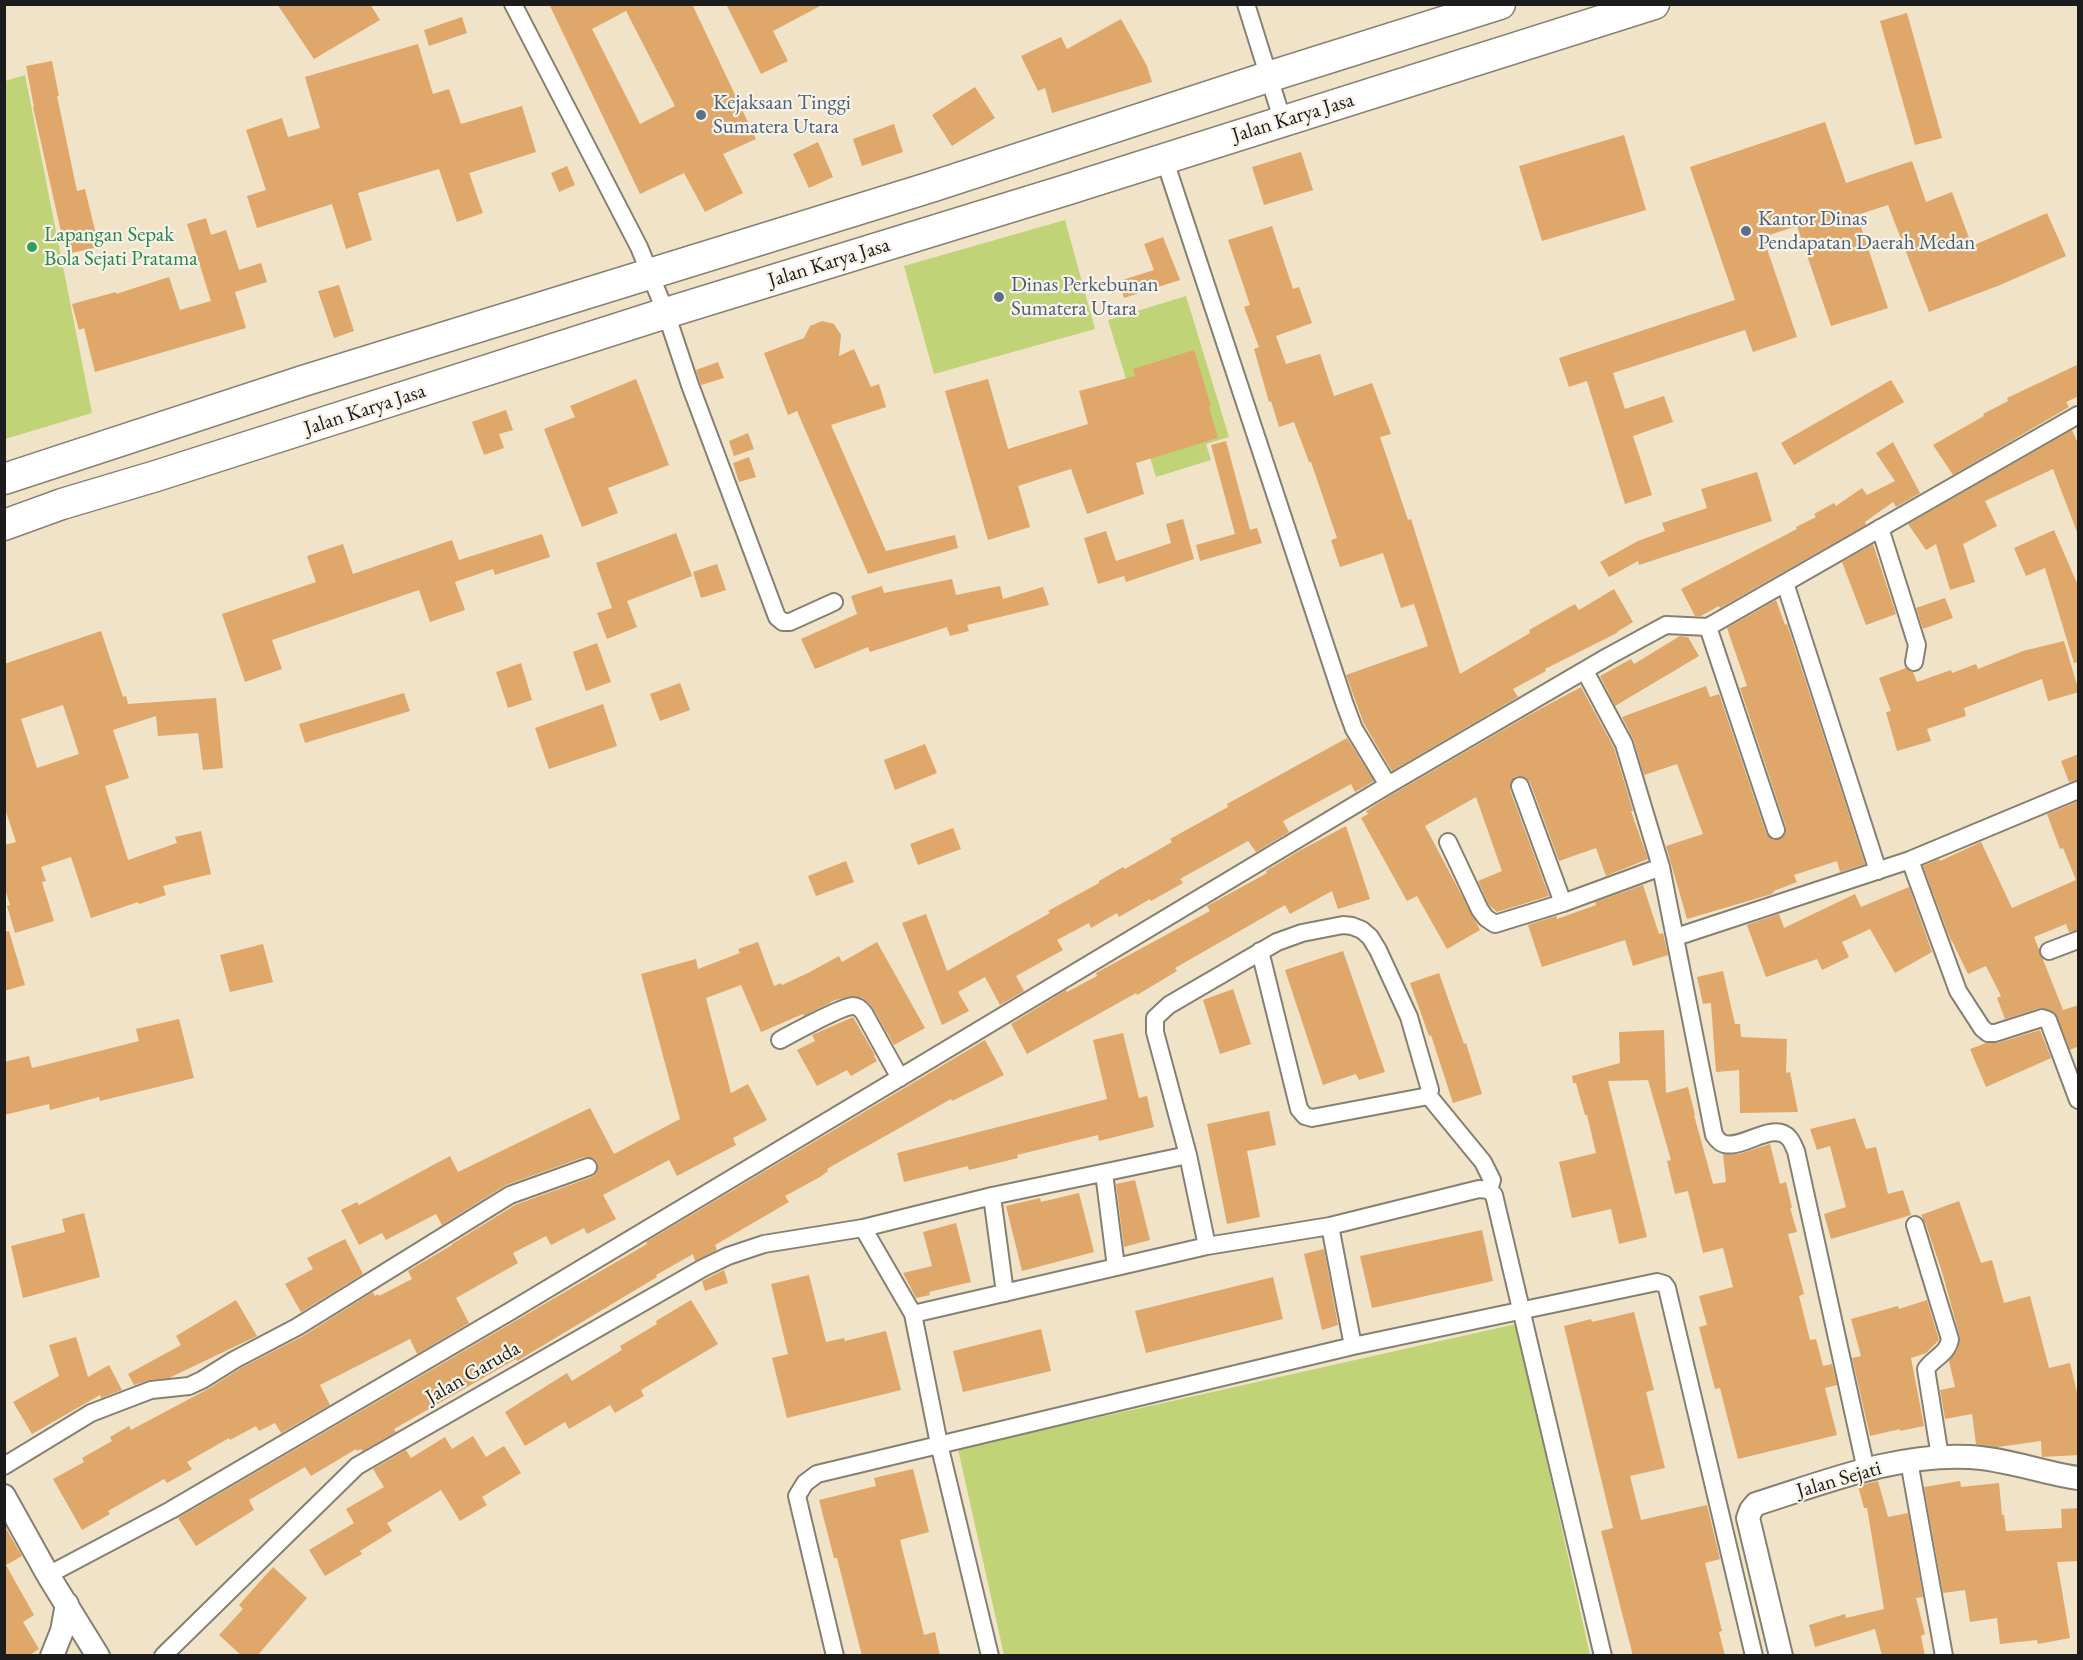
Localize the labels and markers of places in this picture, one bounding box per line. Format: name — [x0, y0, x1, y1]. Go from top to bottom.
place label: Kejaksaan Tinggi Sumatera Utara — [713, 90, 851, 140]
marker: Kejaksaan Tinggi Sumatera Utara — [694, 108, 708, 122]
place label: Kantor Dinas Pendapatan Daerah Medan — [1758, 206, 1975, 256]
place label: Lapangan Sepak Bola Sejati Pratama — [44, 222, 198, 272]
marker: Kantor Dinas Pendapatan Daerah Medan — [1739, 224, 1753, 238]
marker: Lapangan Sepak Bola Sejati Pratama — [25, 240, 39, 254]
place label: Dinas Perkebunan Sumatera Utara — [1011, 272, 1159, 322]
marker: Dinas Perkebunan Sumatera Utara — [992, 290, 1006, 304]

